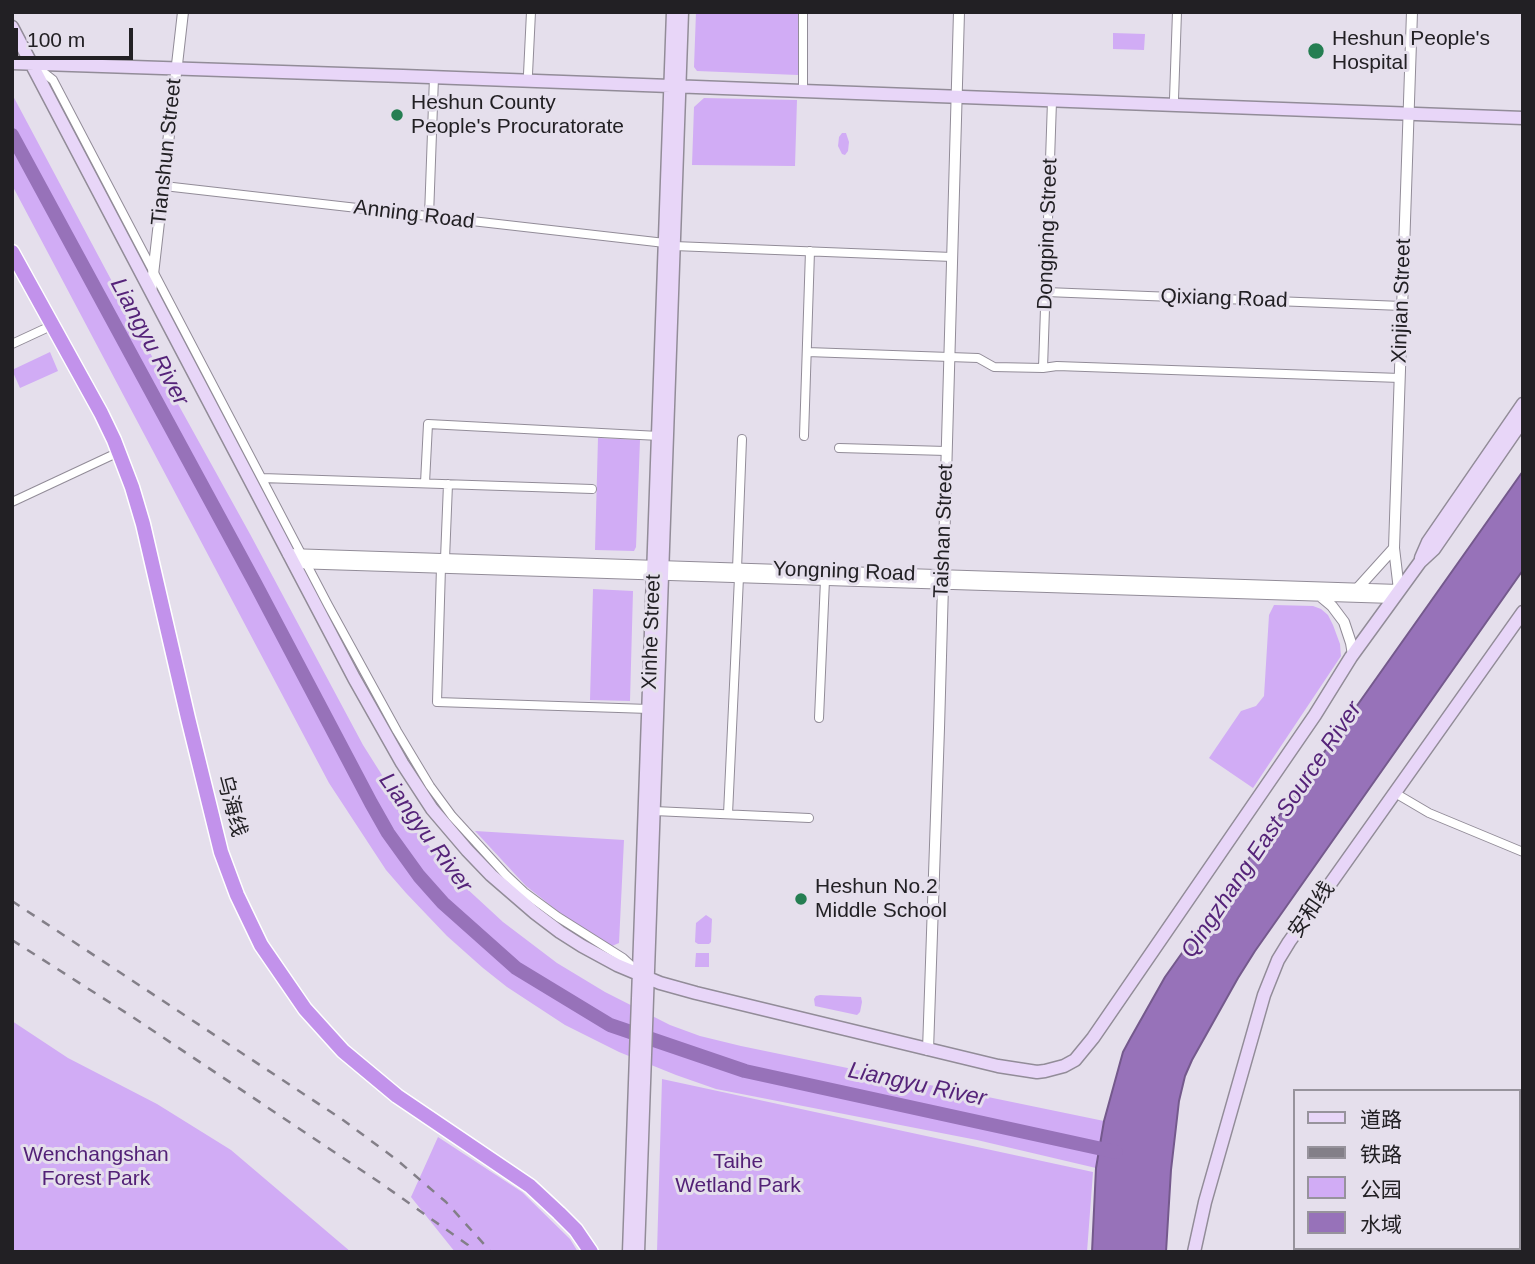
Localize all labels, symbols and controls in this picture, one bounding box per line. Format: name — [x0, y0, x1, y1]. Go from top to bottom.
scale bar — [18, 14, 136, 58]
place label: Heshun People's Hospital — [1332, 26, 1490, 76]
text: 100 m — [27, 28, 85, 51]
marker: Heshun People's Hospital — [1306, 41, 1326, 61]
street label: Tianshun Street — [147, 77, 187, 227]
place label: Heshun County People's Procuratorate — [411, 90, 624, 140]
marker: Heshun County People's Procuratorate — [389, 107, 405, 123]
street label: Dongping Street — [1033, 158, 1063, 310]
street label: Anning Road — [352, 195, 476, 235]
street label: Xinjian Street — [1387, 238, 1417, 364]
water label: Liangyu River — [104, 273, 194, 411]
street label: Qixiang Road — [1160, 284, 1288, 314]
street label: Taishan Street — [929, 463, 959, 599]
street label: Yongning Road — [772, 557, 916, 587]
street label: Xinhe Street — [637, 574, 667, 690]
water label: Qingzhang East Source River — [1176, 697, 1368, 963]
water label: Liangyu River — [373, 768, 477, 898]
street label: 乌海线 — [211, 772, 251, 840]
place label: Heshun No.2 Middle School — [815, 874, 947, 924]
street label: 安和线 — [1284, 877, 1340, 943]
marker: Heshun No.2 Middle School — [793, 891, 809, 907]
water label: Liangyu River — [845, 1057, 989, 1113]
legend — [1294, 1089, 1521, 1250]
text: 道路 — [1360, 1108, 1402, 1131]
park label: Wenchangshan Forest Park — [23, 1142, 169, 1192]
text: 铁路 — [1360, 1143, 1402, 1166]
park label: Taihe Wetland Park — [675, 1149, 801, 1199]
text: 公园 — [1360, 1178, 1402, 1201]
text: 水域 — [1360, 1213, 1402, 1236]

